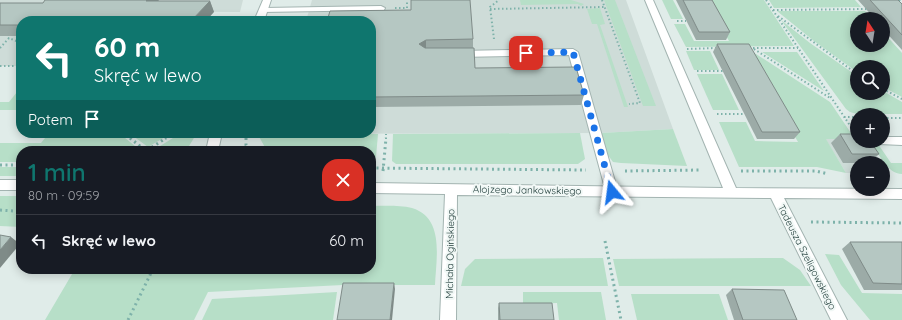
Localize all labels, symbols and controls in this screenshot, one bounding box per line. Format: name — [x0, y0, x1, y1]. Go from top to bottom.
north arrow — [850, 12, 890, 52]
map controls — [850, 12, 890, 196]
text: 60 m — [94, 29, 160, 64]
icon: left — [28, 32, 80, 84]
pin — [509, 36, 543, 70]
icon: arrive — [515, 42, 537, 64]
button: search — [850, 60, 890, 100]
text: Skręć w lewo — [94, 64, 202, 87]
icon: arrive — [81, 108, 103, 130]
button: + — [850, 108, 890, 148]
text: Potem — [28, 110, 73, 129]
button: − — [850, 156, 890, 196]
text: 1 min — [28, 157, 86, 187]
button: close — [322, 159, 364, 201]
position arrow — [591, 171, 633, 213]
street label: Alojzego Jankowskiego — [473, 183, 581, 197]
text: 80 m · 09:59 — [28, 187, 100, 203]
street label: Tadeusza Szeligowskiego — [775, 202, 839, 312]
street label: Michała Ogińskiego — [443, 209, 457, 299]
icon: left — [28, 230, 50, 252]
text: Skręć w lewo — [62, 231, 156, 250]
text: 60 m — [329, 231, 364, 250]

